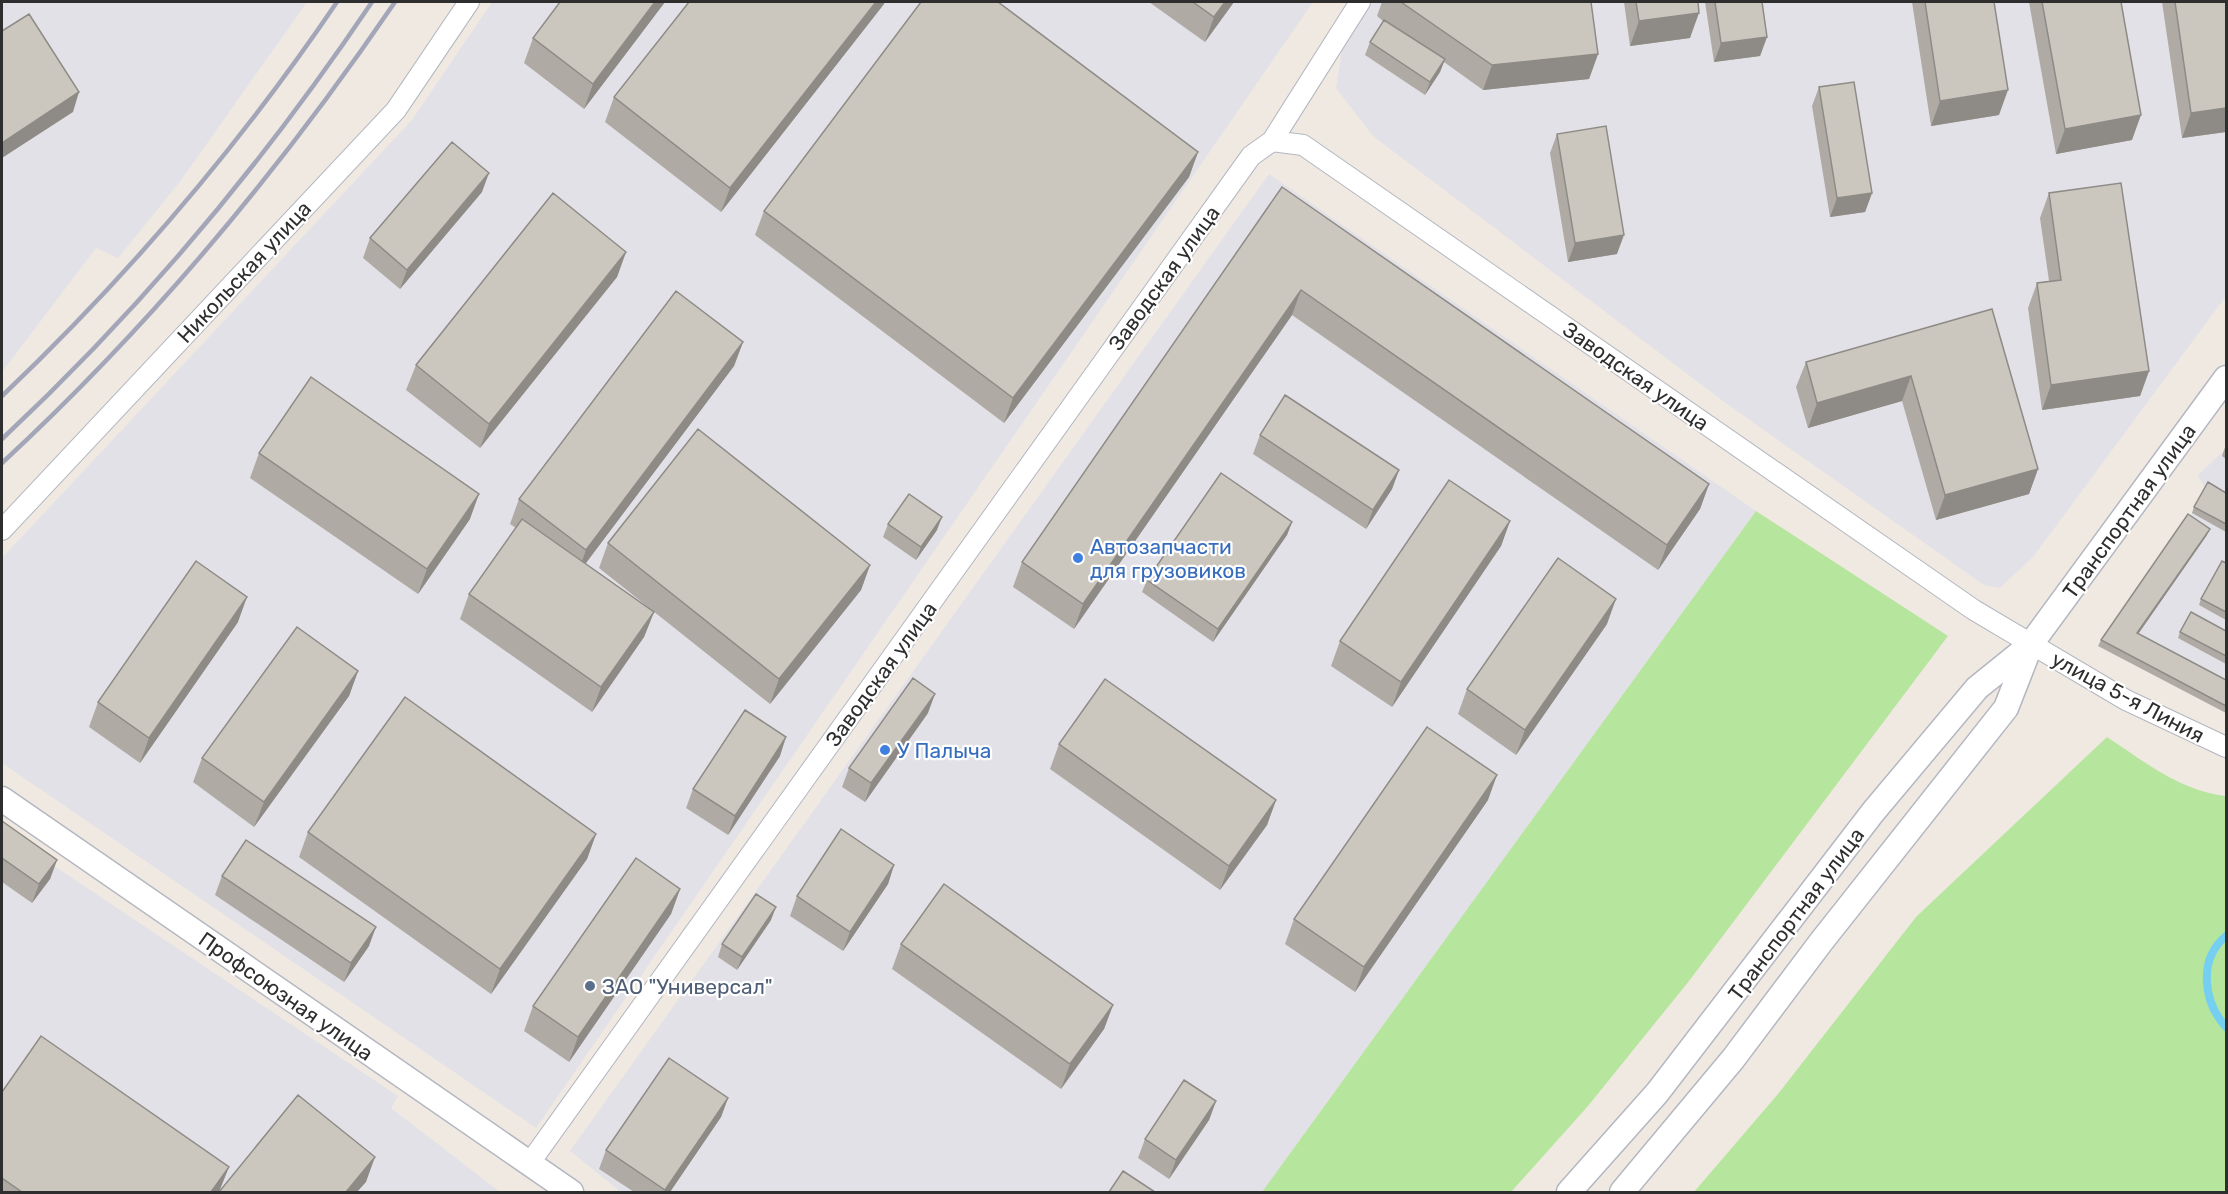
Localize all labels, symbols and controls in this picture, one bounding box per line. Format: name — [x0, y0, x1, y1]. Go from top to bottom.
street label: Никольская улица — [172, 196, 316, 348]
street label: Заводская улица — [1103, 201, 1225, 355]
street label: Заводская улица — [1558, 316, 1714, 436]
street label: Транспортная улица — [2057, 419, 2201, 603]
place label: Автозапчасти для грузовиков — [1090, 534, 1246, 583]
marker: Автозапчасти для грузовиков — [1071, 551, 1085, 565]
street label: Заводская улица — [820, 597, 942, 751]
street label: улица 5-я Линия — [2047, 646, 2209, 748]
place label: У Палыча — [897, 738, 991, 763]
marker: У Палыча — [878, 743, 892, 757]
street label: Транспортная улица — [1723, 823, 1869, 1005]
street label: Профсоюзная улица — [194, 926, 378, 1066]
place label: ЗАО "Универсал" — [602, 974, 773, 999]
marker: ЗАО "Универсал" — [583, 979, 597, 993]

